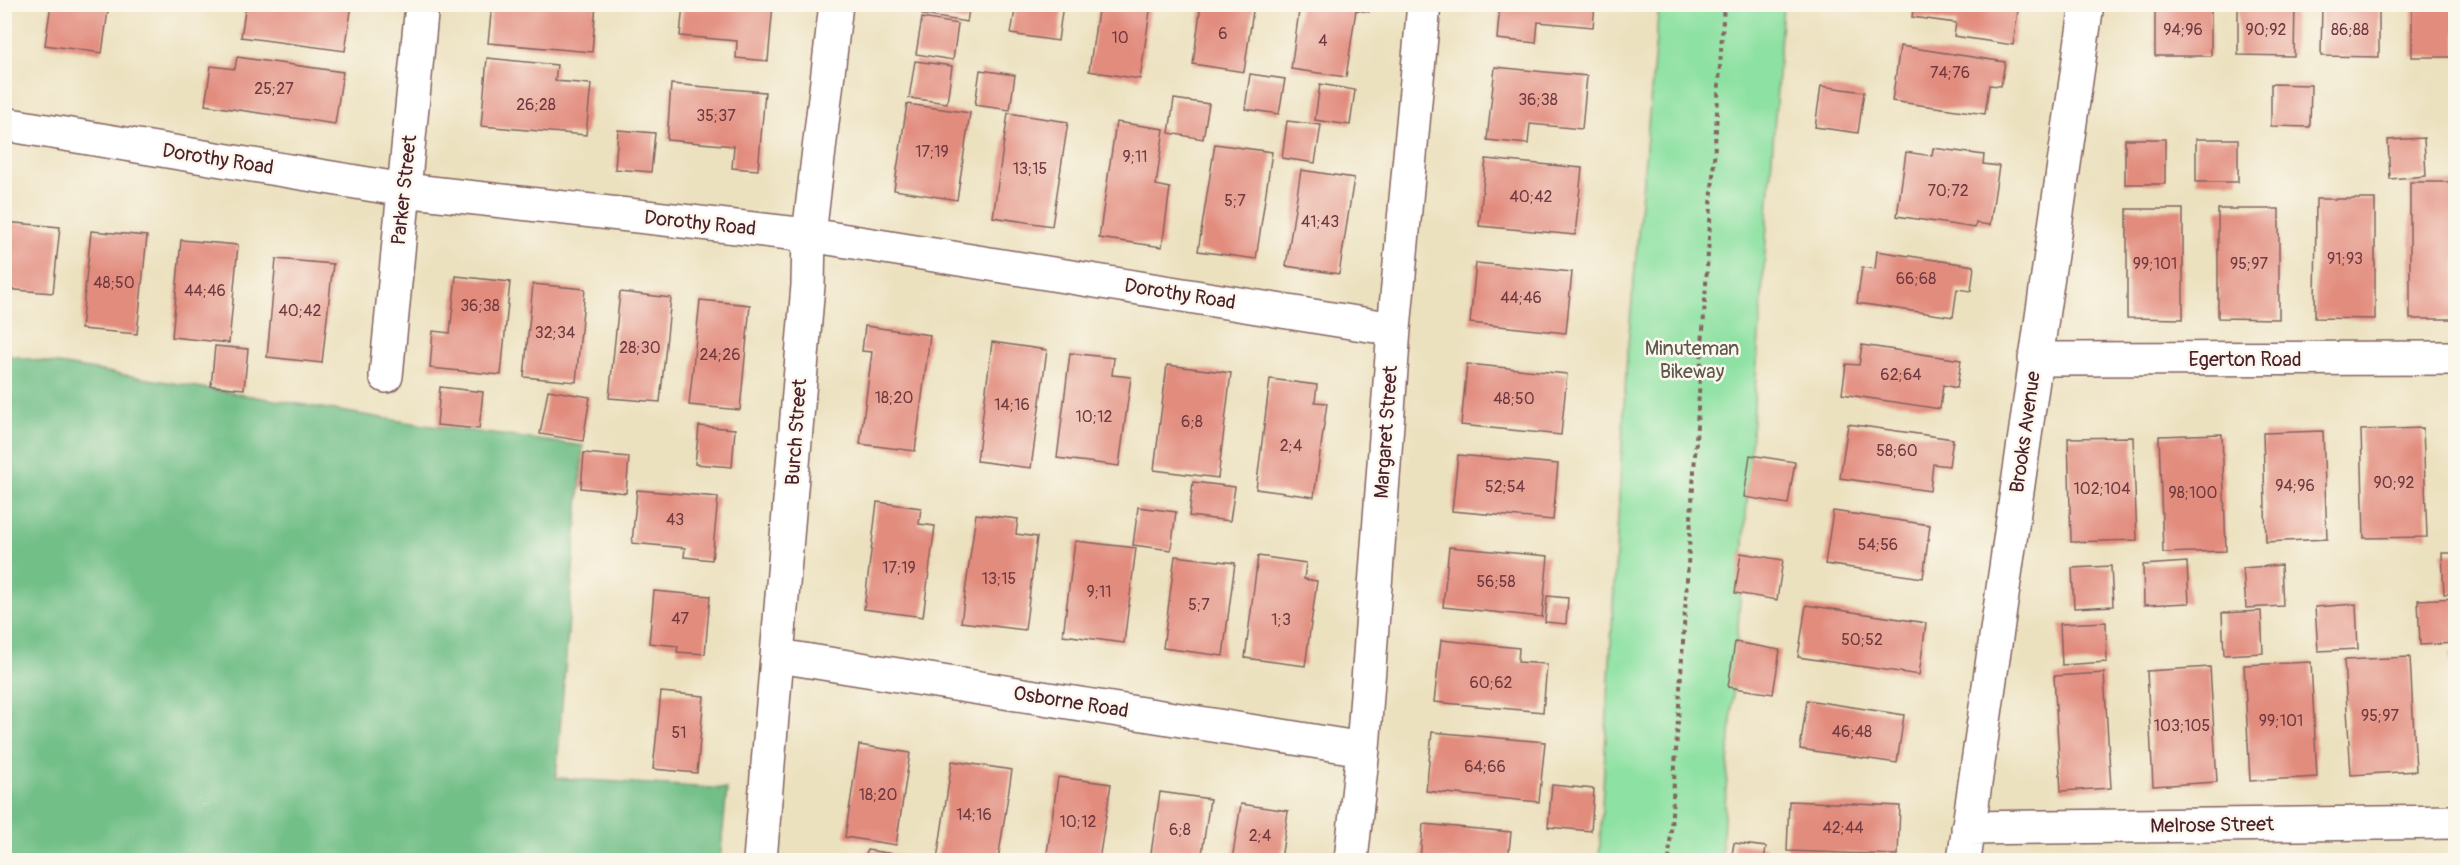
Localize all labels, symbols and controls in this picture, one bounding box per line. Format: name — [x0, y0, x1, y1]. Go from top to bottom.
house number: 94;96 — [2163, 20, 2203, 40]
house number: 90;92 — [2246, 20, 2286, 40]
house number: 86;88 — [2331, 20, 2369, 40]
house number: 6 — [1218, 24, 1228, 44]
house number: 10 — [1111, 28, 1129, 48]
house number: 4 — [1318, 31, 1328, 51]
house number: 74;76 — [1930, 63, 1970, 83]
house number: 25;27 — [254, 79, 294, 99]
house number: 36;38 — [1518, 90, 1558, 110]
house number: 26;28 — [516, 95, 556, 115]
house number: 35;37 — [696, 106, 736, 126]
street label: Parker Street — [386, 133, 422, 246]
street label: Dorothy Road — [160, 138, 276, 180]
house number: 17;19 — [915, 142, 949, 162]
house number: 9;11 — [1122, 147, 1148, 167]
house number: 13;15 — [1013, 159, 1047, 179]
house number: 70;72 — [1927, 181, 1969, 201]
house number: 40;42 — [1510, 187, 1552, 207]
house number: 5;7 — [1224, 191, 1246, 211]
street label: Dorothy Road — [643, 205, 757, 241]
house number: 41;43 — [1301, 212, 1339, 232]
house number: 91;93 — [2327, 249, 2363, 269]
house number: 99;101 — [2133, 254, 2177, 274]
house number: 95;97 — [2230, 254, 2269, 274]
house number: 66;68 — [1896, 269, 1936, 289]
house number: 48;50 — [93, 273, 135, 293]
street label: Dorothy Road — [1122, 273, 1238, 315]
house number: 44;46 — [184, 281, 226, 301]
house number: 44;46 — [1500, 288, 1542, 308]
house number: 36;38 — [460, 296, 500, 316]
house number: 40;42 — [279, 301, 321, 321]
house number: 32;34 — [535, 323, 575, 343]
park label: Minuteman Bikeway — [1645, 336, 1739, 384]
house number: 28;30 — [619, 338, 661, 358]
house number: 24;26 — [700, 345, 740, 365]
street label: Egerton Road — [2188, 347, 2302, 372]
street label: Margaret Street — [1369, 364, 1403, 499]
house number: 62;64 — [1880, 365, 1922, 385]
street label: Brooks Avenue — [2004, 369, 2046, 494]
street label: Burch Street — [780, 377, 812, 486]
house number: 18;20 — [875, 388, 913, 408]
house number: 48;50 — [1493, 389, 1535, 409]
house number: 14;16 — [994, 395, 1030, 415]
house number: 10;12 — [1076, 407, 1112, 427]
house number: 6;8 — [1181, 412, 1203, 432]
house number: 2;4 — [1280, 436, 1302, 456]
house number: 58;60 — [1876, 441, 1918, 461]
house number: 90;92 — [2374, 473, 2414, 493]
house number: 94;96 — [2275, 476, 2315, 496]
house number: 52;54 — [1485, 477, 1525, 497]
house number: 102;104 — [2073, 479, 2131, 499]
house number: 98;100 — [2169, 483, 2217, 503]
house number: 43 — [666, 510, 684, 530]
house number: 54;56 — [1858, 535, 1898, 555]
house number: 17;19 — [882, 558, 916, 578]
house number: 13;15 — [982, 569, 1016, 589]
house number: 56;58 — [1476, 572, 1516, 592]
house number: 9;11 — [1086, 582, 1112, 602]
house number: 5;7 — [1188, 595, 1210, 615]
house number: 47 — [671, 609, 689, 629]
house number: 1;3 — [1271, 610, 1291, 630]
house number: 50;52 — [1841, 630, 1883, 650]
house number: 60;62 — [1470, 673, 1513, 693]
street label: Osborne Road — [1012, 681, 1130, 723]
house number: 95;97 — [2361, 706, 2400, 726]
house number: 99;101 — [2259, 711, 2303, 731]
house number: 103;105 — [2154, 716, 2210, 736]
house number: 46;48 — [1832, 722, 1872, 742]
house number: 51 — [672, 723, 686, 743]
house number: 64;66 — [1464, 757, 1506, 777]
house number: 18;20 — [859, 785, 897, 805]
house number: 14;16 — [956, 805, 992, 825]
street label: Melrose Street — [2150, 811, 2275, 839]
house number: 10;12 — [1060, 812, 1096, 832]
house number: 42;44 — [1822, 818, 1864, 838]
house number: 6;8 — [1169, 820, 1191, 840]
house number: 2;4 — [1249, 826, 1271, 846]

